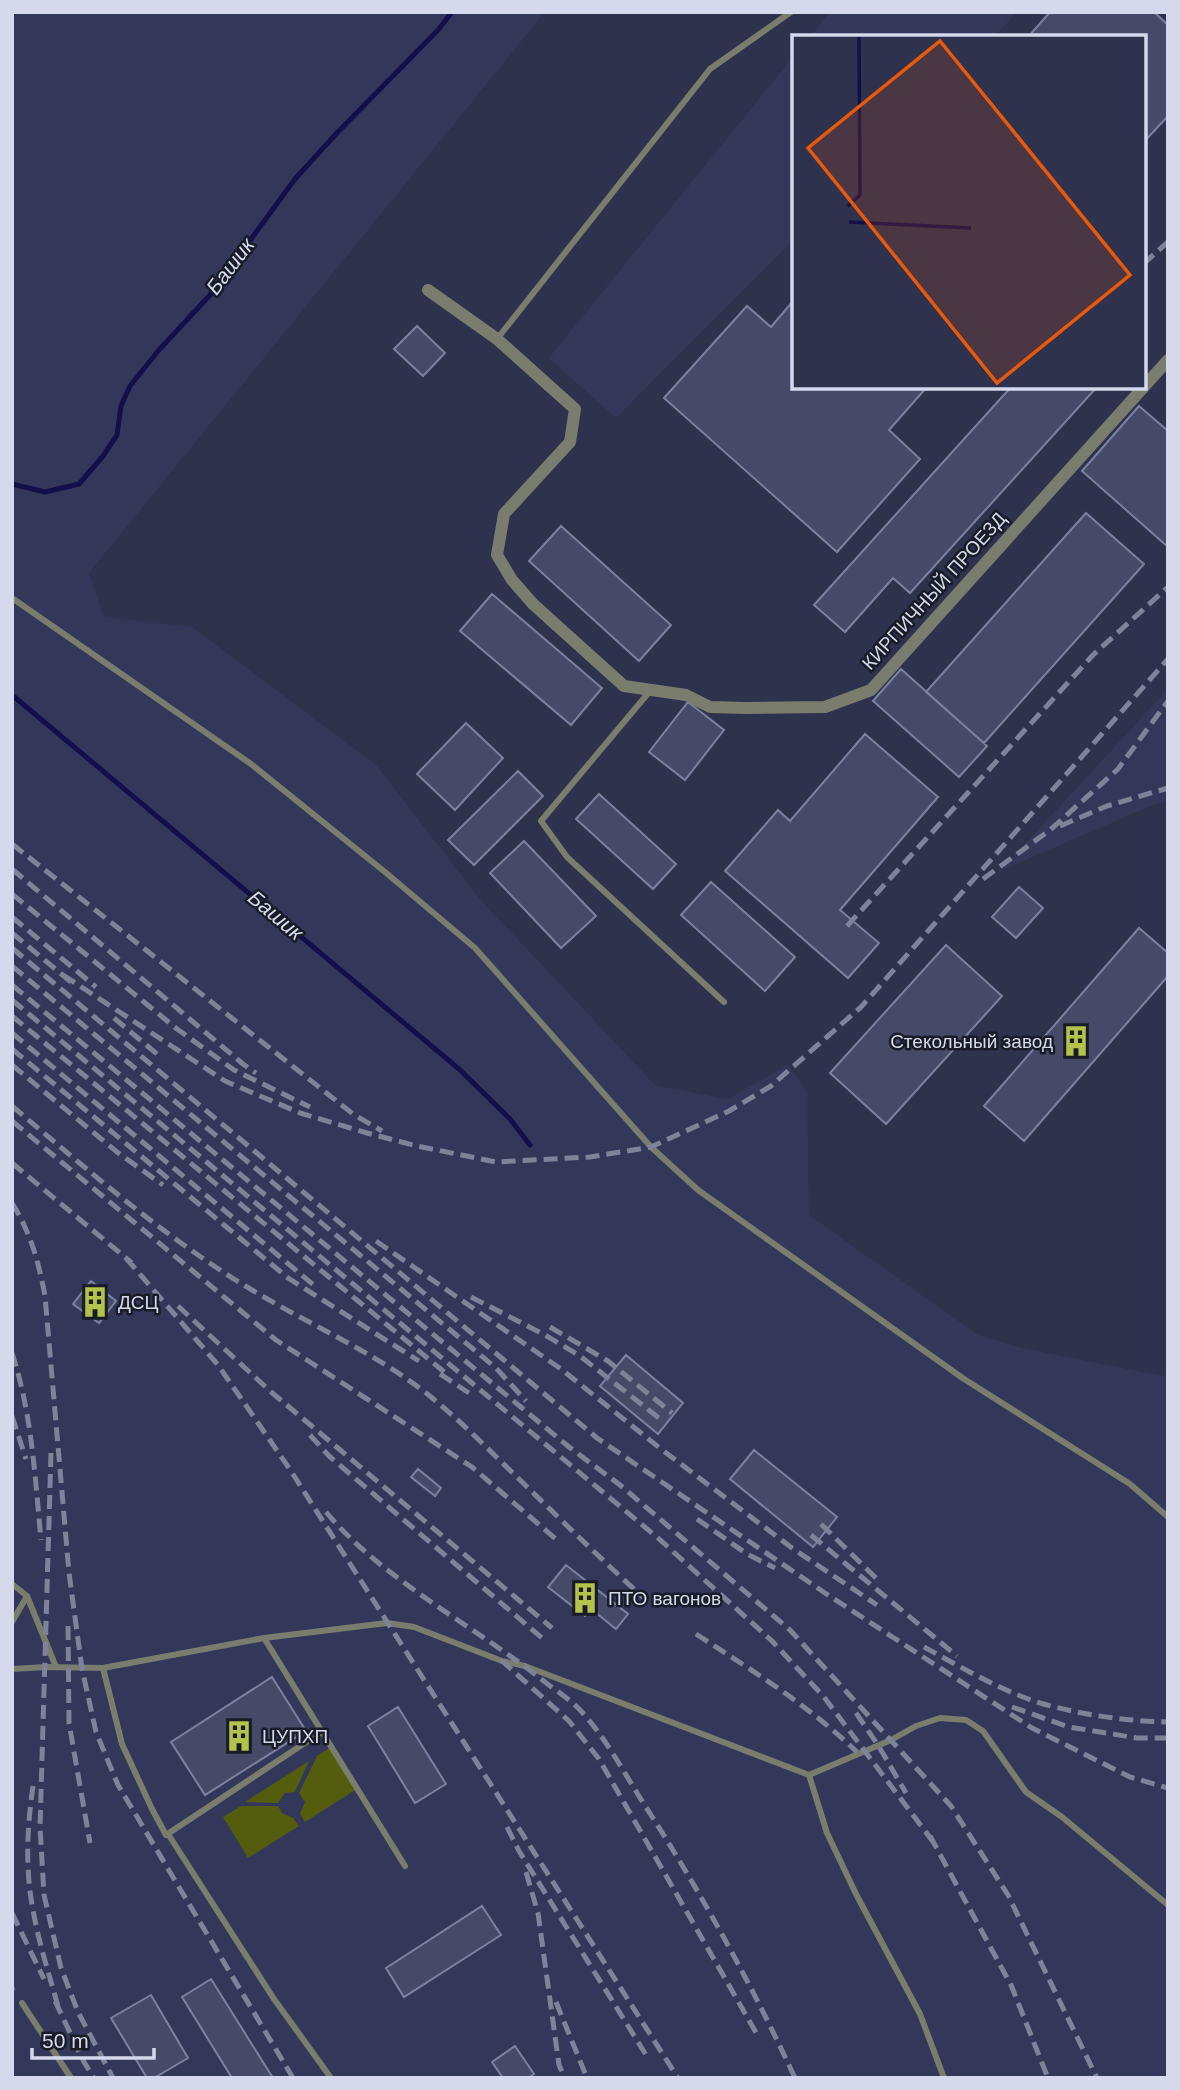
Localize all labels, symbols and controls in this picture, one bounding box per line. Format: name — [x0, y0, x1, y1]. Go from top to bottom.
inset map — [792, 35, 1145, 388]
water label: Башик — [201, 233, 259, 299]
street label: КИРПИЧНЫЙ ПРОЕЗД — [858, 508, 1010, 674]
water label: Башик — [244, 886, 309, 945]
building icon: Стекольный завод — [1059, 1024, 1093, 1058]
place label: Стекольный завод — [890, 1031, 1053, 1052]
building icon: ДСЦ — [78, 1285, 112, 1319]
place label: ДСЦ — [118, 1292, 159, 1313]
building icon: ПТО вагонов — [568, 1581, 602, 1615]
place label: ПТО вагонов — [608, 1588, 721, 1609]
building icon: ЦУПХП — [222, 1719, 256, 1753]
place label: ЦУПХП — [262, 1726, 328, 1747]
scale bar — [32, 2016, 154, 2060]
text: 50 m — [42, 2029, 89, 2052]

